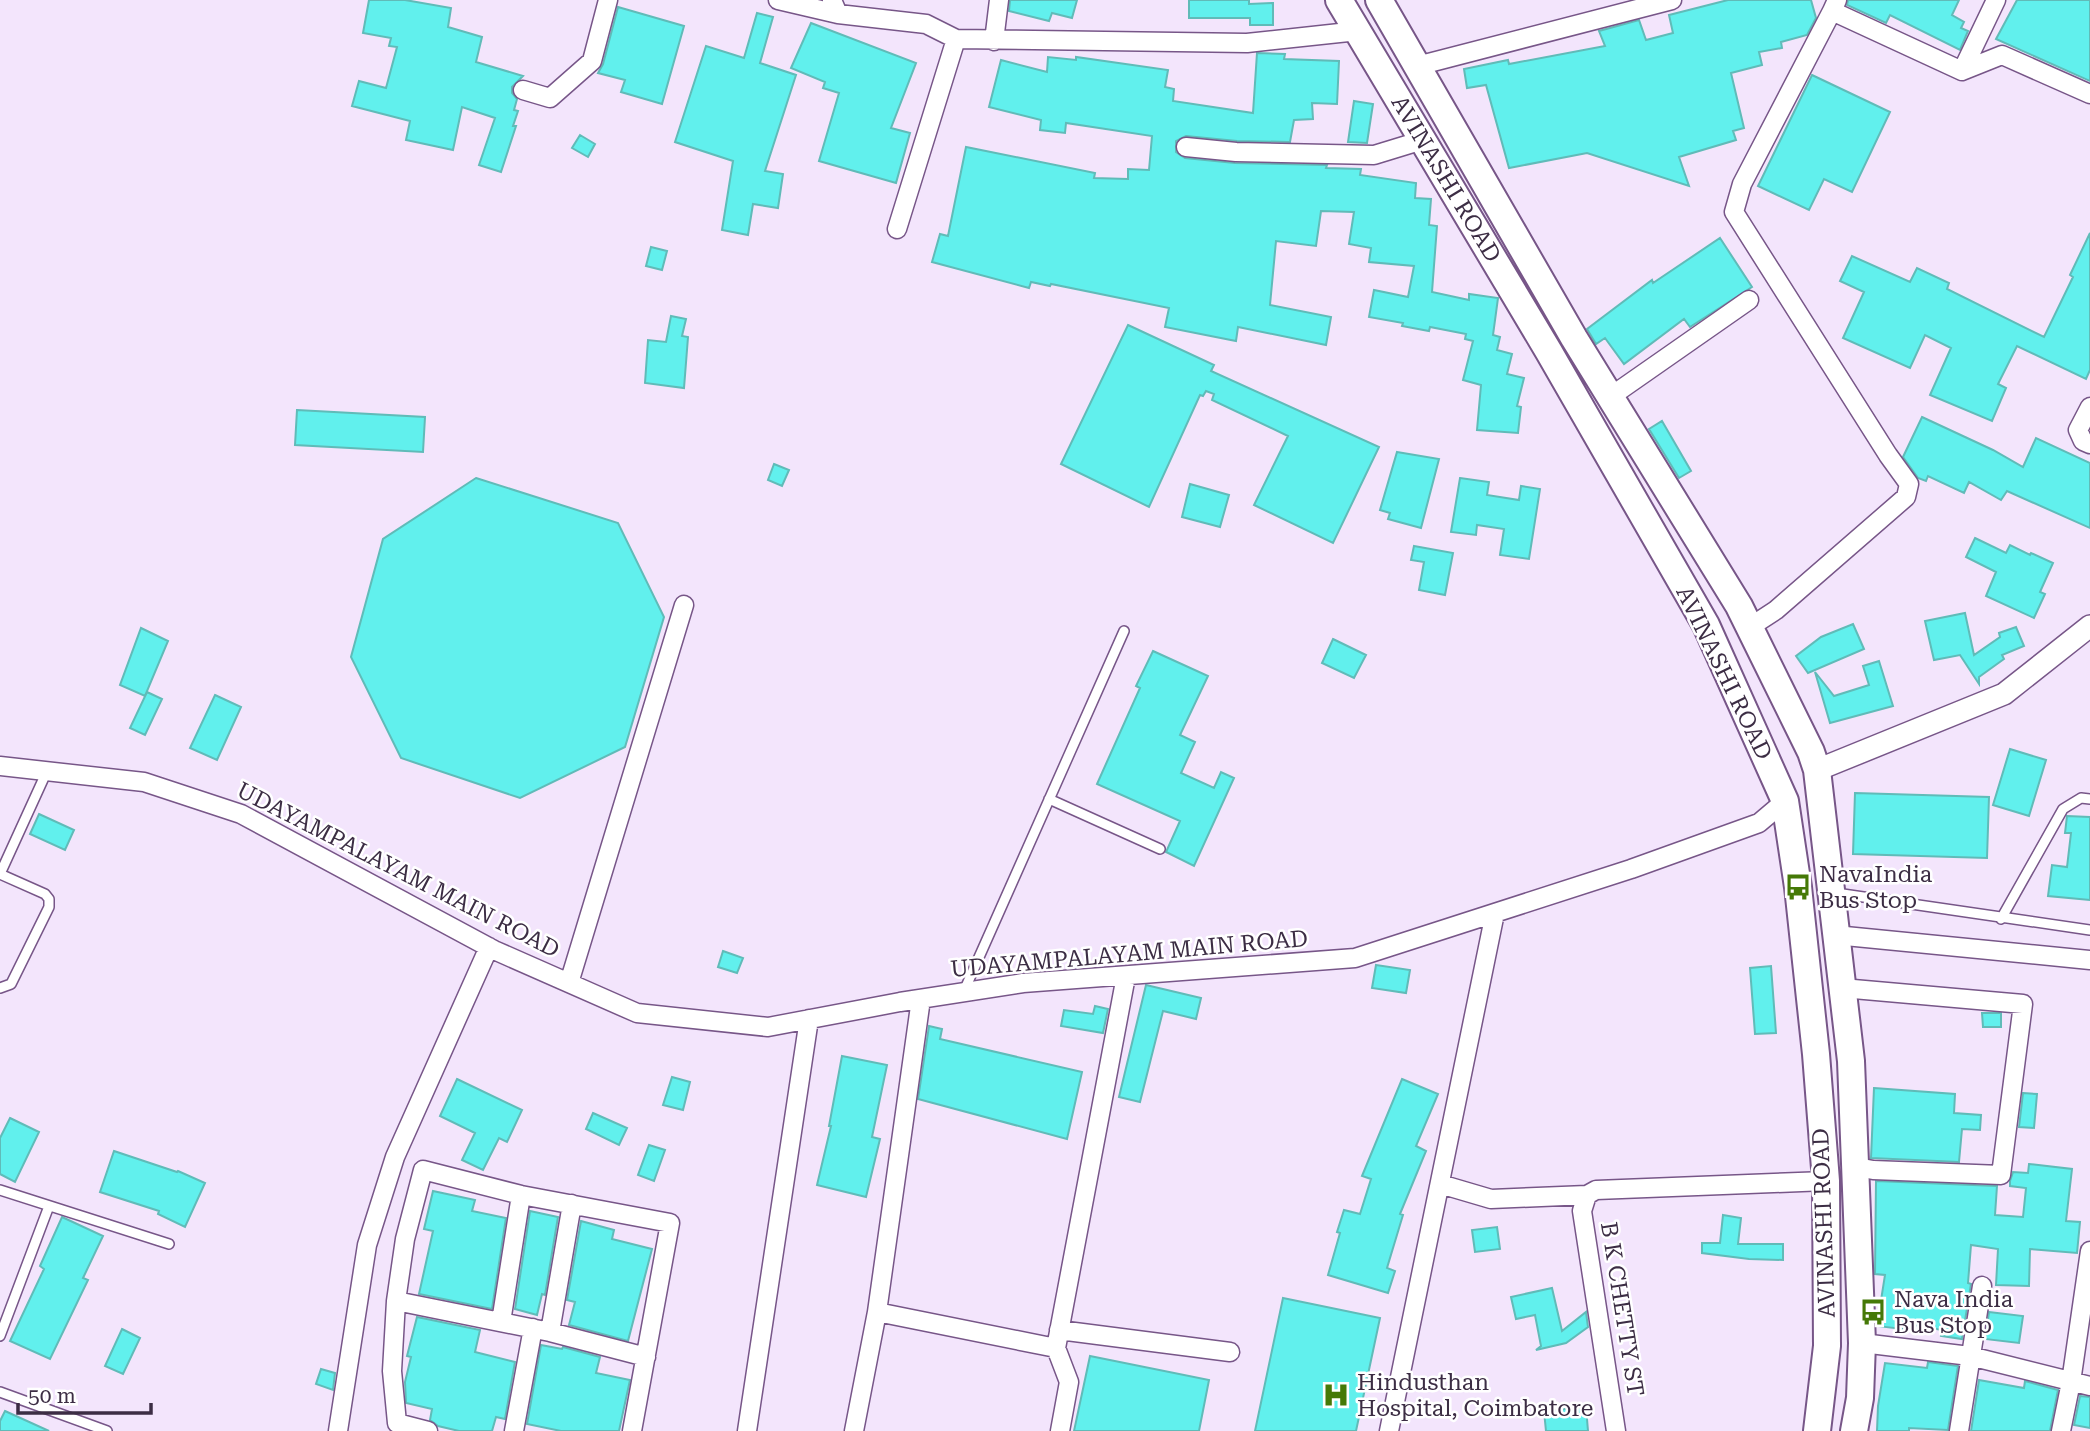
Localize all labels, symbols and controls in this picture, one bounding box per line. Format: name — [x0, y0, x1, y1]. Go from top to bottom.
street label: AVINASHI ROAD — [1386, 91, 1506, 267]
street label: AVINASHI ROAD — [1670, 582, 1778, 764]
street label: UDAYAMPALAYAM MAIN ROAD — [232, 777, 564, 963]
place label: NavaIndia Bus Stop — [1819, 861, 1933, 914]
bus stop icon: NavaIndia Bus Stop — [1783, 872, 1813, 902]
street label: UDAYAMPALAYAM MAIN ROAD — [949, 925, 1309, 983]
street label: AVINASHI ROAD — [1807, 1128, 1841, 1318]
street label: B K CHETTY ST — [1595, 1220, 1649, 1398]
place label: Nava India Bus Stop — [1894, 1286, 2014, 1339]
bus stop icon: Nava India Bus Stop — [1858, 1297, 1888, 1327]
place label: Hindusthan Hospital, Coimbatore — [1357, 1369, 1593, 1422]
scale bar — [18, 1372, 150, 1416]
hospital icon: Hindusthan Hospital, Coimbatore — [1321, 1380, 1351, 1410]
text: 50 m — [28, 1384, 76, 1408]

